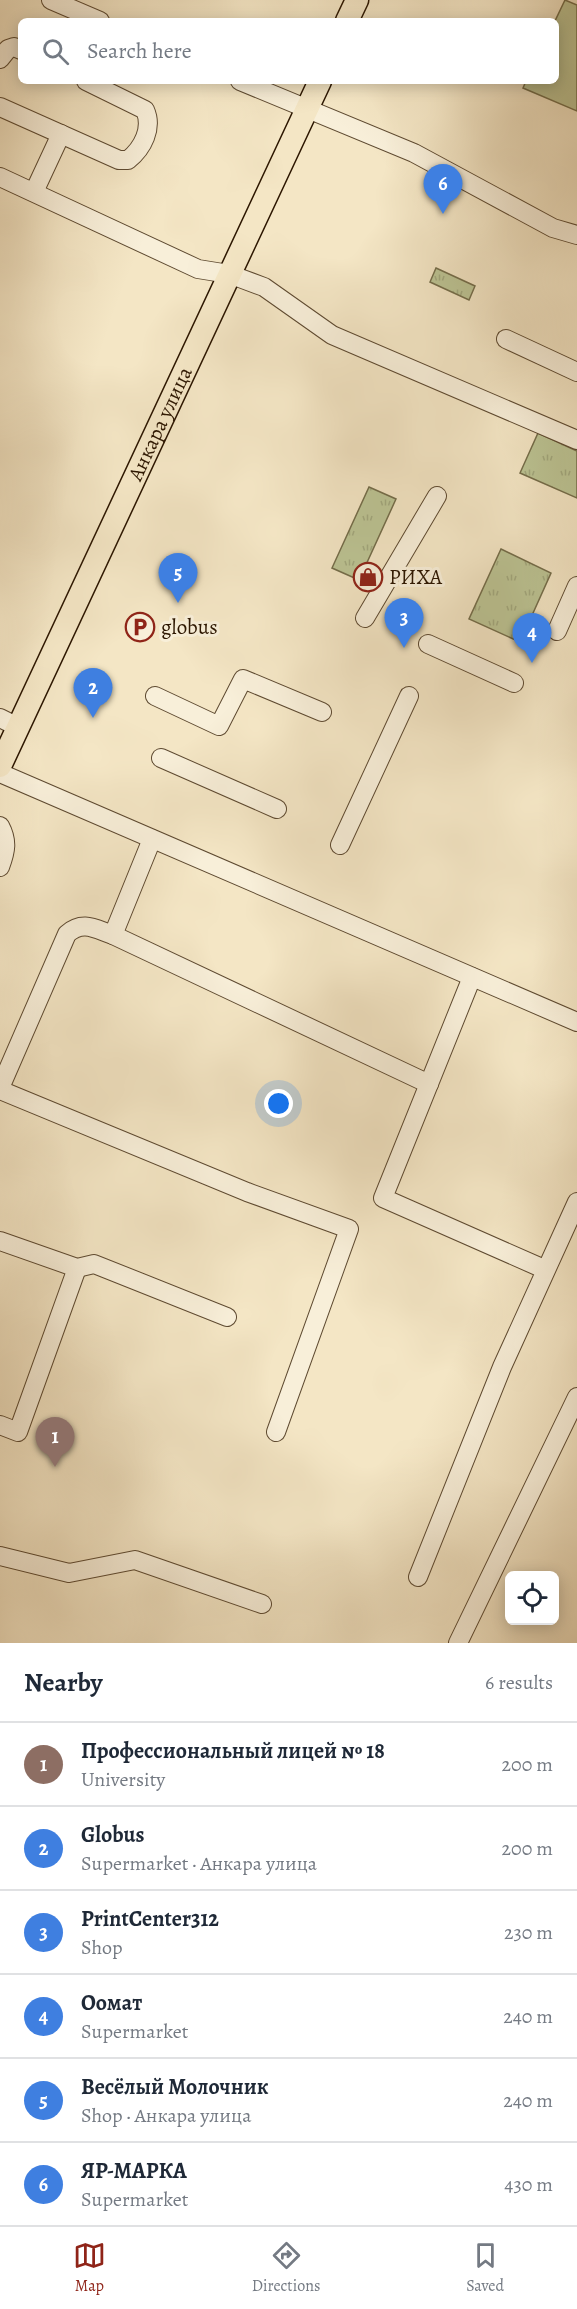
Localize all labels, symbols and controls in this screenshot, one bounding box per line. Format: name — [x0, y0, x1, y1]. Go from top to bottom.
search box — [18, 18, 559, 84]
icon: search — [39, 35, 72, 68]
text: Search here — [87, 36, 192, 66]
pin: 6 — [424, 164, 462, 214]
street label: Анкара улица — [121, 362, 199, 486]
pin: 5 — [158, 554, 198, 603]
shop icon: РИХА — [352, 561, 384, 593]
place label: РИХА — [389, 563, 443, 591]
pin: 3 — [384, 598, 424, 648]
parking icon: globus — [124, 611, 156, 643]
place label: globus — [161, 613, 218, 641]
pin: 4 — [512, 614, 552, 663]
pin: 2 — [74, 668, 112, 718]
your location — [264, 1089, 293, 1118]
pin: 1 — [36, 1418, 74, 1467]
map controls — [505, 1571, 559, 1625]
button: locate — [505, 1571, 559, 1625]
text: Nearby — [24, 1665, 103, 1700]
text: 6 results — [485, 1669, 553, 1696]
text: Профессиональный лицей № 18 — [81, 1736, 385, 1766]
text: 1 — [40, 1751, 47, 1778]
text: 200 m — [502, 1751, 553, 1778]
text: University — [81, 1766, 165, 1793]
text: Globus — [81, 1820, 145, 1850]
text: 2 — [39, 1835, 48, 1862]
text: 200 m — [502, 1835, 553, 1862]
text: Supermarket · Анкара улица — [81, 1850, 317, 1877]
text: PrintCenter312 — [81, 1904, 219, 1934]
text: 3 — [39, 1919, 48, 1946]
text: 230 m — [504, 1919, 553, 1946]
text: Shop — [81, 1934, 123, 1961]
text: Оомат — [81, 1988, 142, 2018]
text: 4 — [39, 2003, 48, 2030]
text: 240 m — [503, 2003, 553, 2030]
text: Supermarket — [81, 2018, 188, 2045]
text: Весёлый Молочник — [81, 2072, 269, 2102]
text: 5 — [39, 2087, 48, 2114]
text: 240 m — [503, 2087, 553, 2114]
text: Shop · Анкара улица — [81, 2102, 251, 2129]
text: ЯР-МАРКА — [81, 2156, 187, 2186]
text: 6 — [39, 2171, 48, 2198]
text: 430 m — [504, 2171, 553, 2198]
text: Supermarket — [81, 2186, 188, 2213]
tab: Map — [73, 2239, 106, 2297]
tab: Directions — [252, 2239, 320, 2297]
tab: Saved — [466, 2239, 504, 2297]

